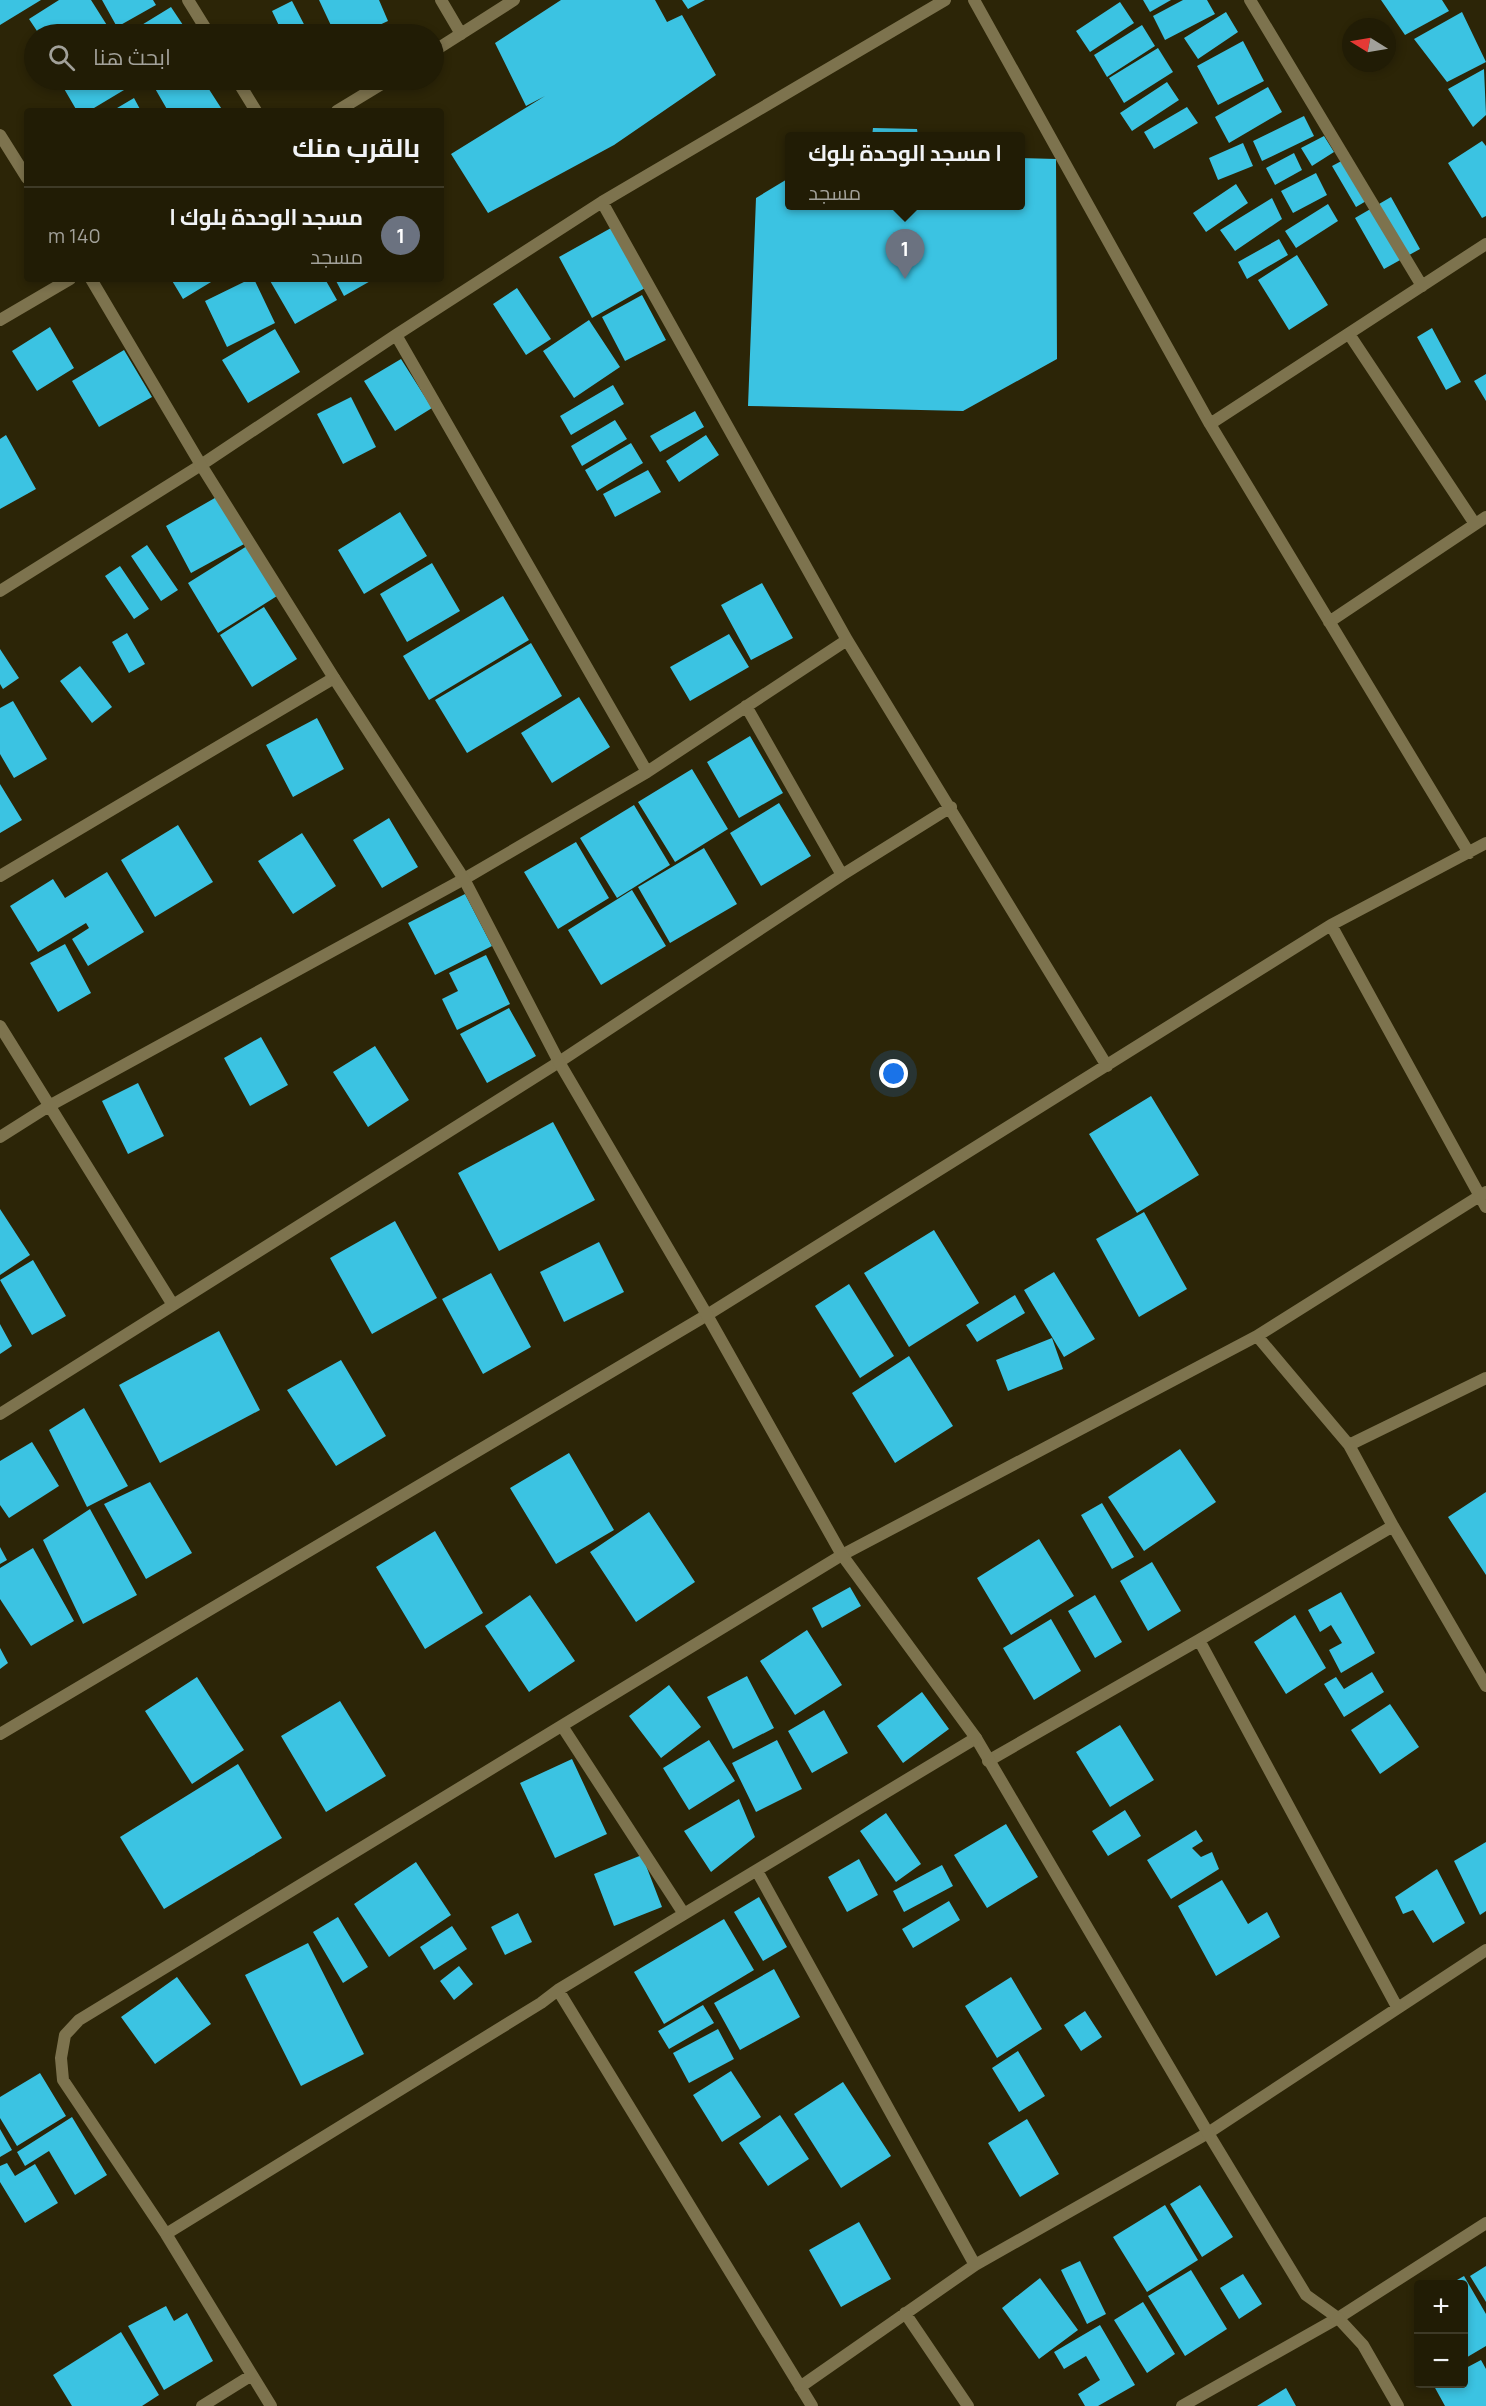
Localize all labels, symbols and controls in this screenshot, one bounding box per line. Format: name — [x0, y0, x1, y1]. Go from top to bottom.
north arrow — [1342, 18, 1396, 72]
search box — [24, 24, 444, 90]
icon: search — [45, 41, 78, 74]
text: ابحث هنا — [93, 42, 171, 72]
text: بالقرب منك — [292, 129, 420, 165]
popup — [785, 132, 1025, 210]
text: مسجد الوحدة بلوك I — [808, 138, 1002, 168]
text: مسجد — [808, 179, 861, 206]
text: مسجد الوحدة بلوك I — [169, 202, 363, 232]
text: 140 m — [48, 222, 101, 249]
text: 1 — [396, 222, 405, 249]
pin: 1 — [886, 230, 924, 279]
text: مسجد — [310, 243, 363, 270]
your location — [879, 1059, 908, 1088]
map controls — [1414, 2280, 1468, 2388]
button: + — [1414, 2280, 1468, 2334]
button: − — [1414, 2334, 1468, 2388]

